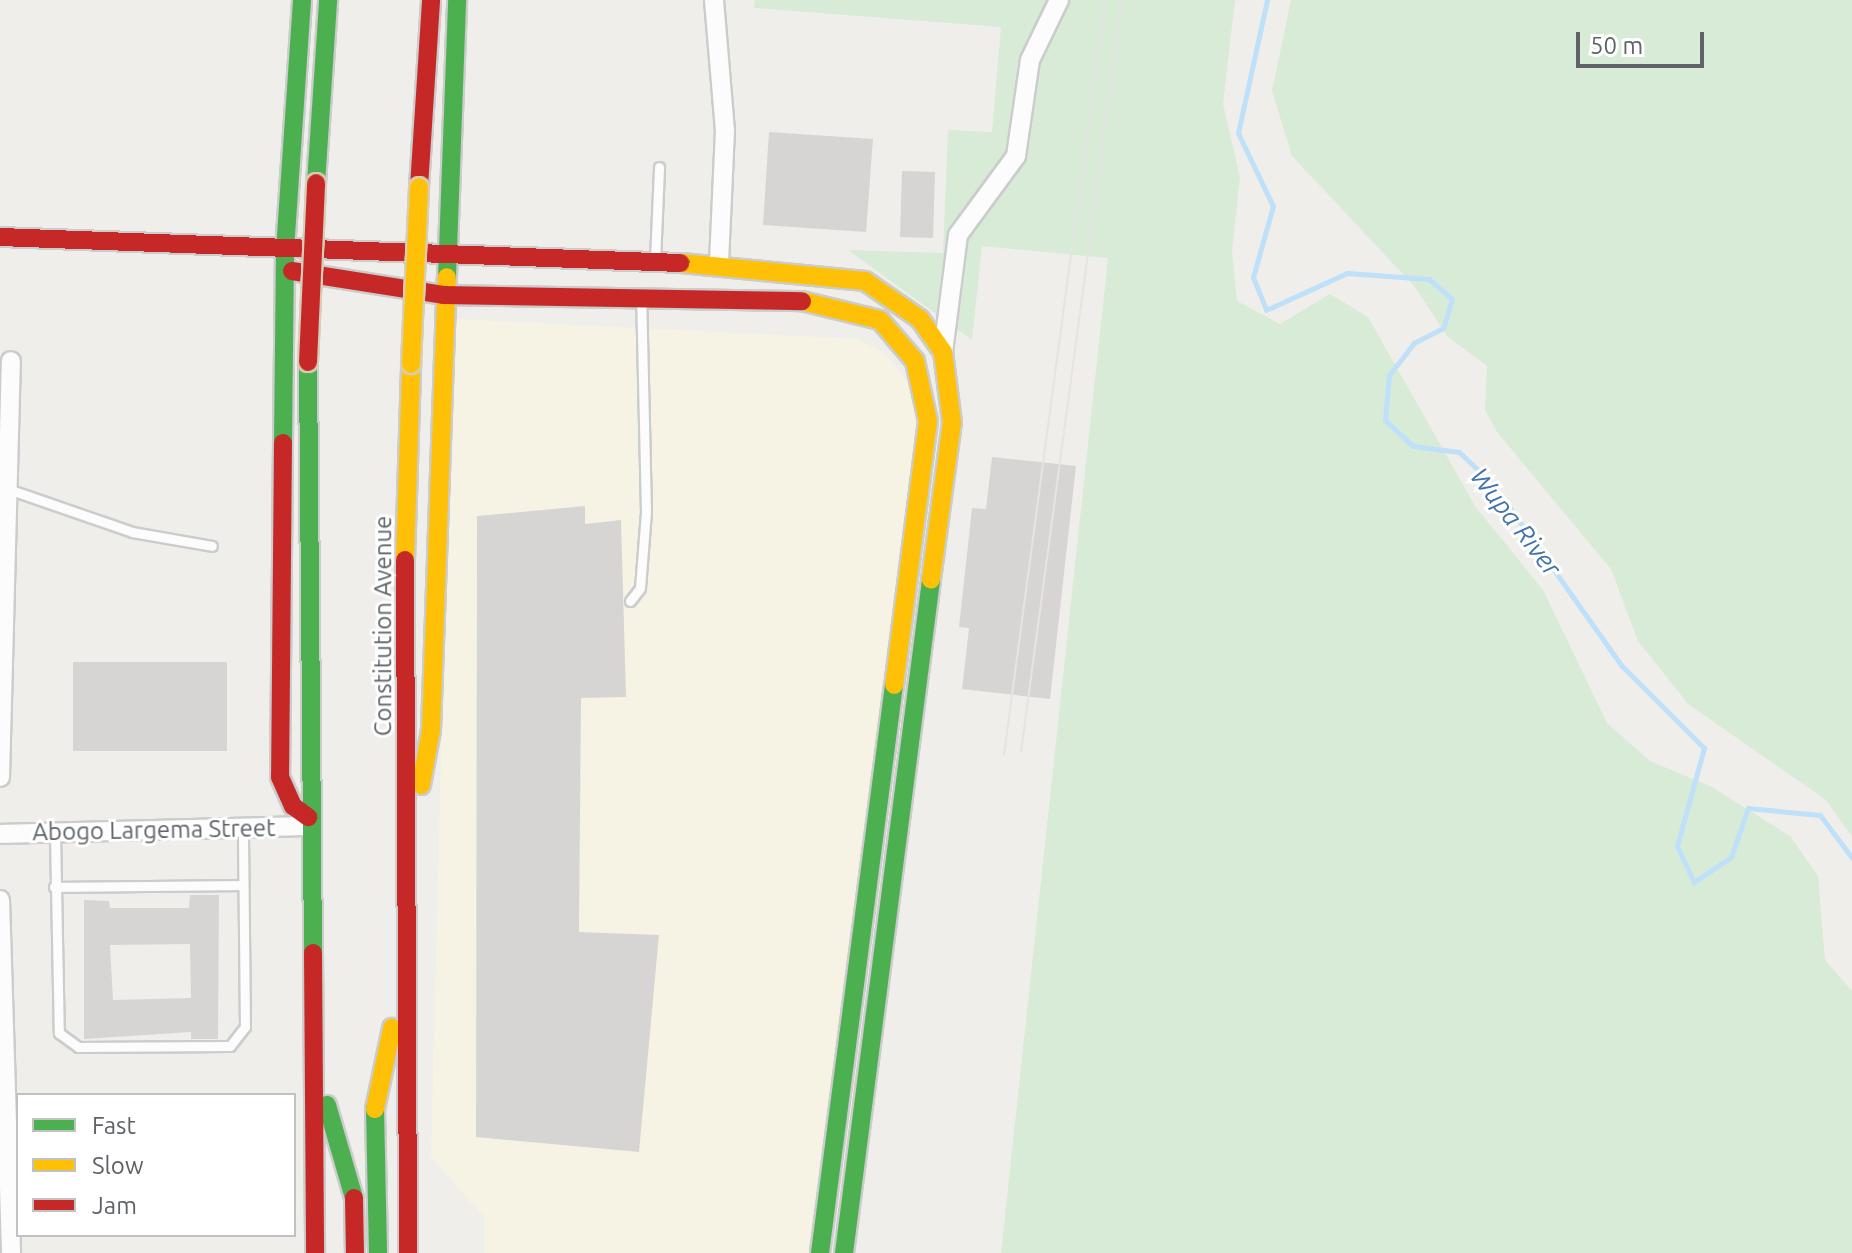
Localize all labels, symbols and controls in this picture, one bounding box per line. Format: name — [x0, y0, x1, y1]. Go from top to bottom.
scale bar — [1580, 16, 1708, 66]
text: 50 m — [1590, 32, 1643, 59]
water label: Wupa River — [1464, 462, 1568, 582]
street label: Constitution Avenue — [369, 516, 397, 736]
street label: Abogo Largema Street — [32, 813, 276, 847]
legend — [16, 1093, 296, 1237]
text: Fast — [92, 1112, 136, 1139]
text: Slow — [92, 1152, 144, 1179]
text: Jam — [92, 1192, 137, 1219]

